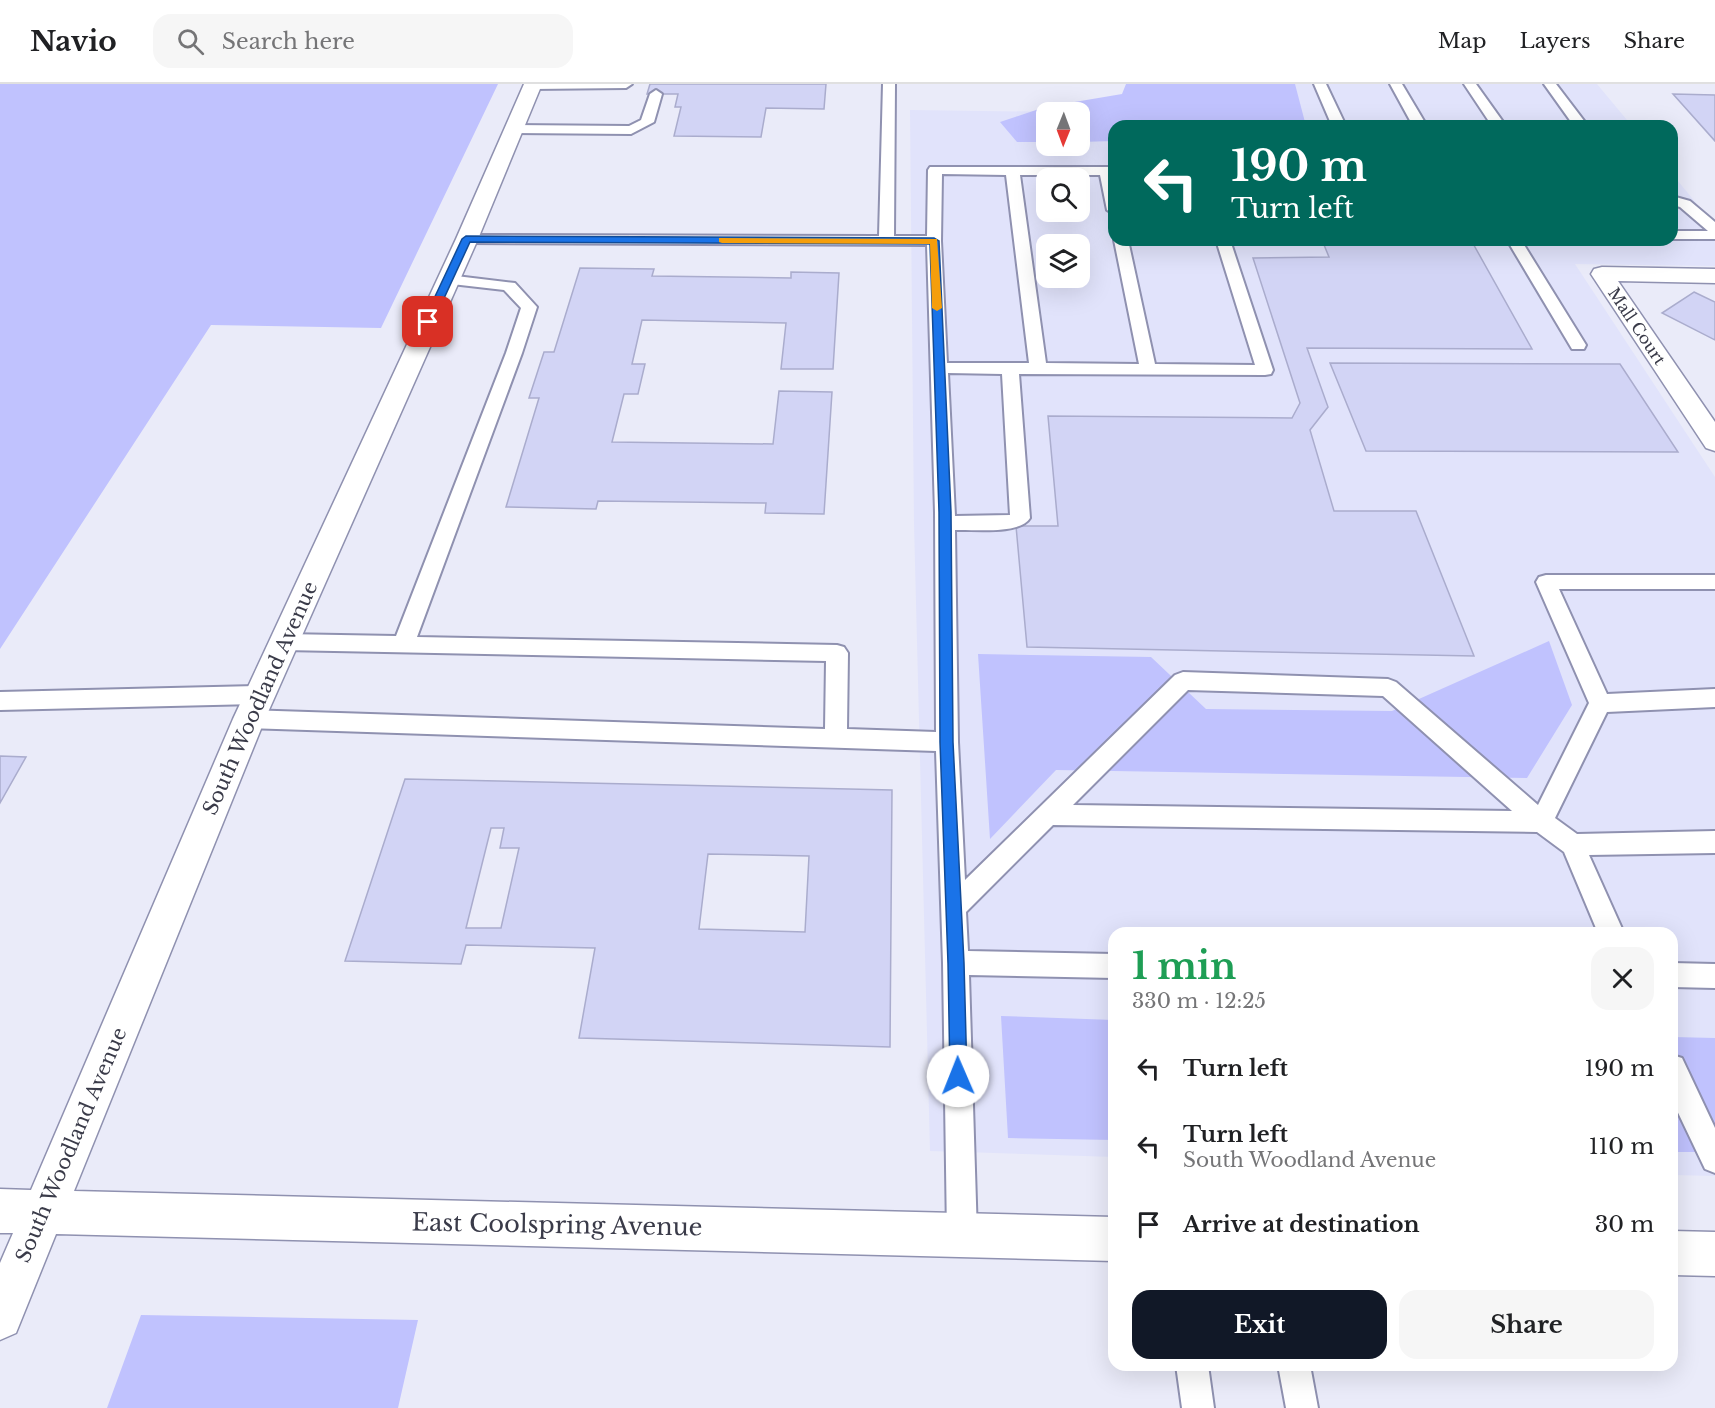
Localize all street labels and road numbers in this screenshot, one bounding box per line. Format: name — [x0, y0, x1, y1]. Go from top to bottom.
street label: Mall Court — [1604, 284, 1670, 368]
street label: South Woodland Avenue — [198, 577, 322, 819]
street label: South Woodland Avenue — [10, 1024, 132, 1266]
street label: East Coolspring Avenue — [411, 1207, 703, 1242]

